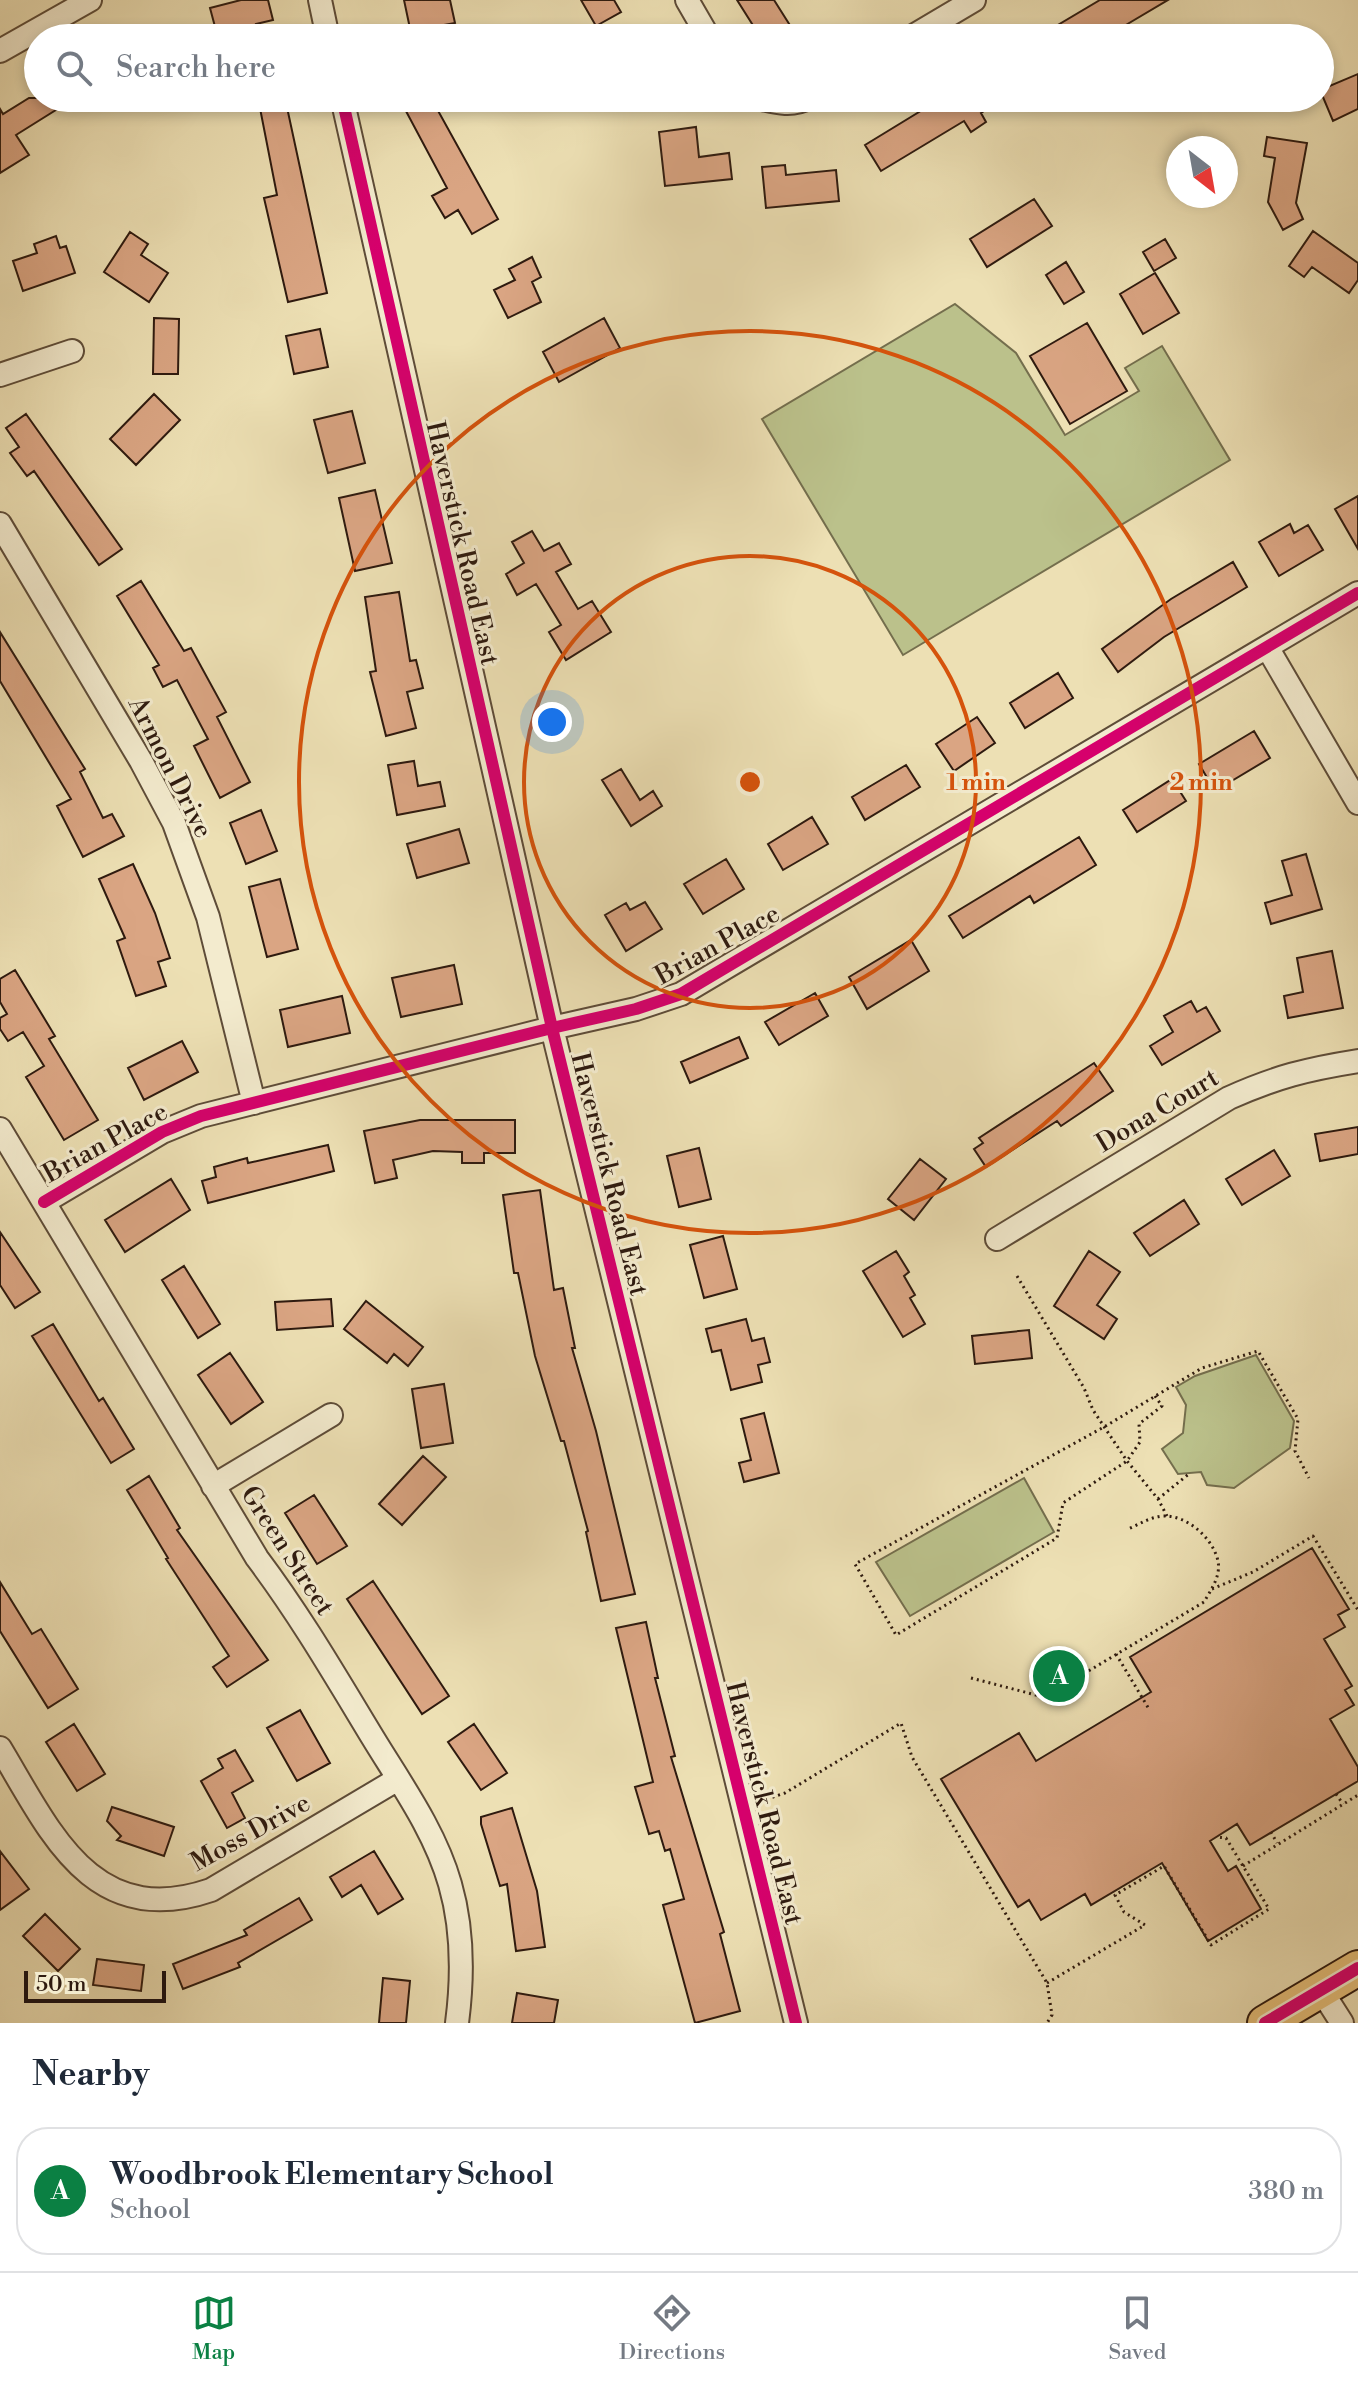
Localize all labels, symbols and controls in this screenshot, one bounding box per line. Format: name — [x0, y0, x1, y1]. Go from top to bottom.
search box — [24, 24, 1334, 112]
icon: search — [52, 46, 96, 90]
text: Search here — [116, 49, 276, 87]
north arrow — [1166, 136, 1238, 208]
street label: Haverstick Road East — [418, 418, 506, 668]
street label: Armon Drive — [120, 691, 219, 843]
your location — [532, 702, 572, 742]
centre of rings — [736, 768, 764, 796]
text: 1 min — [946, 768, 1006, 798]
text: 2 min — [1169, 768, 1233, 798]
street label: Brian Place — [649, 898, 785, 993]
street label: Haverstick Road East — [563, 1049, 655, 1299]
street label: Dona Court — [1090, 1062, 1225, 1160]
street label: Brian Place — [37, 1096, 173, 1191]
street label: Green Street — [233, 1480, 341, 1621]
pin: A — [1033, 1646, 1085, 1706]
street label: Haverstick Road East — [718, 1678, 810, 1928]
street label: Moss Drive — [185, 1787, 316, 1879]
scale bar — [24, 1967, 166, 2003]
text: 50 m — [36, 1971, 87, 1998]
text: Nearby — [32, 2054, 150, 2096]
text: Woodbrook Elementary School — [110, 2156, 553, 2194]
text: A — [51, 2175, 69, 2207]
text: 380 m — [1248, 2175, 1324, 2207]
text: School — [110, 2194, 190, 2226]
tab: Map — [192, 2291, 236, 2366]
tab: Directions — [619, 2291, 725, 2366]
tab: Saved — [1109, 2291, 1166, 2366]

